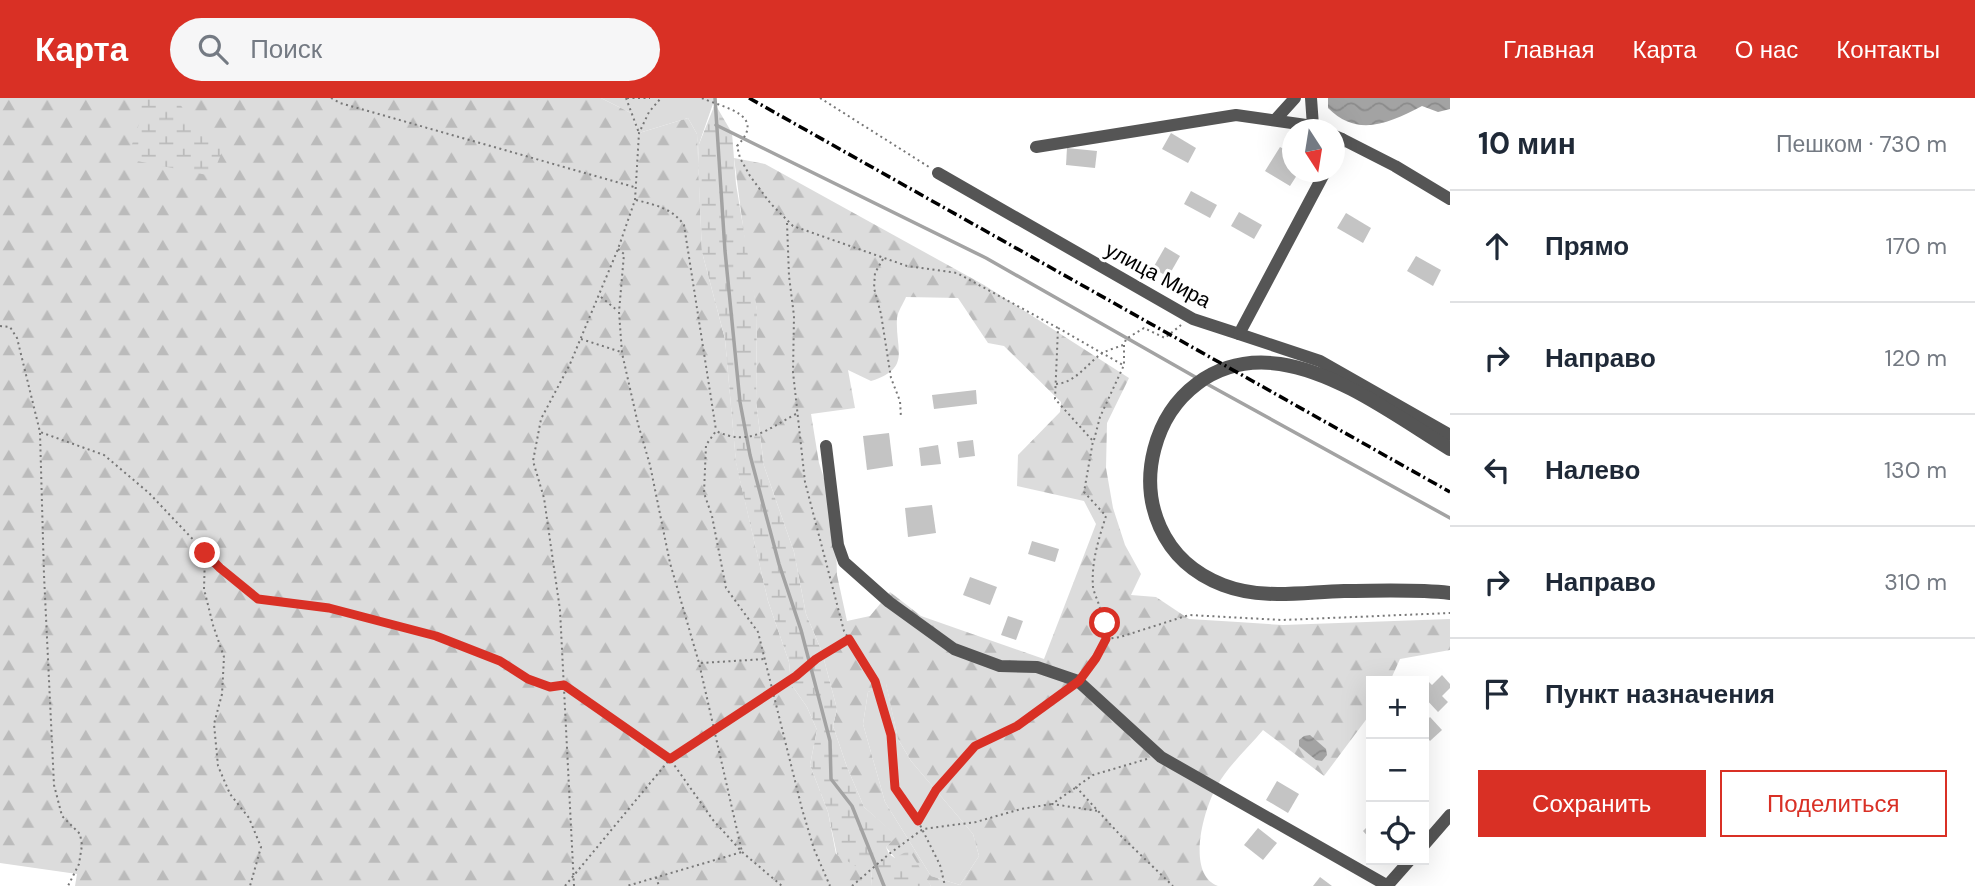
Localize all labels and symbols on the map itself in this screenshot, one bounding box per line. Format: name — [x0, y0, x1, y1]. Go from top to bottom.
north arrow — [1282, 119, 1345, 182]
street label: улица Мира — [1100, 235, 1216, 315]
route end — [189, 537, 220, 568]
route start — [1089, 607, 1120, 638]

